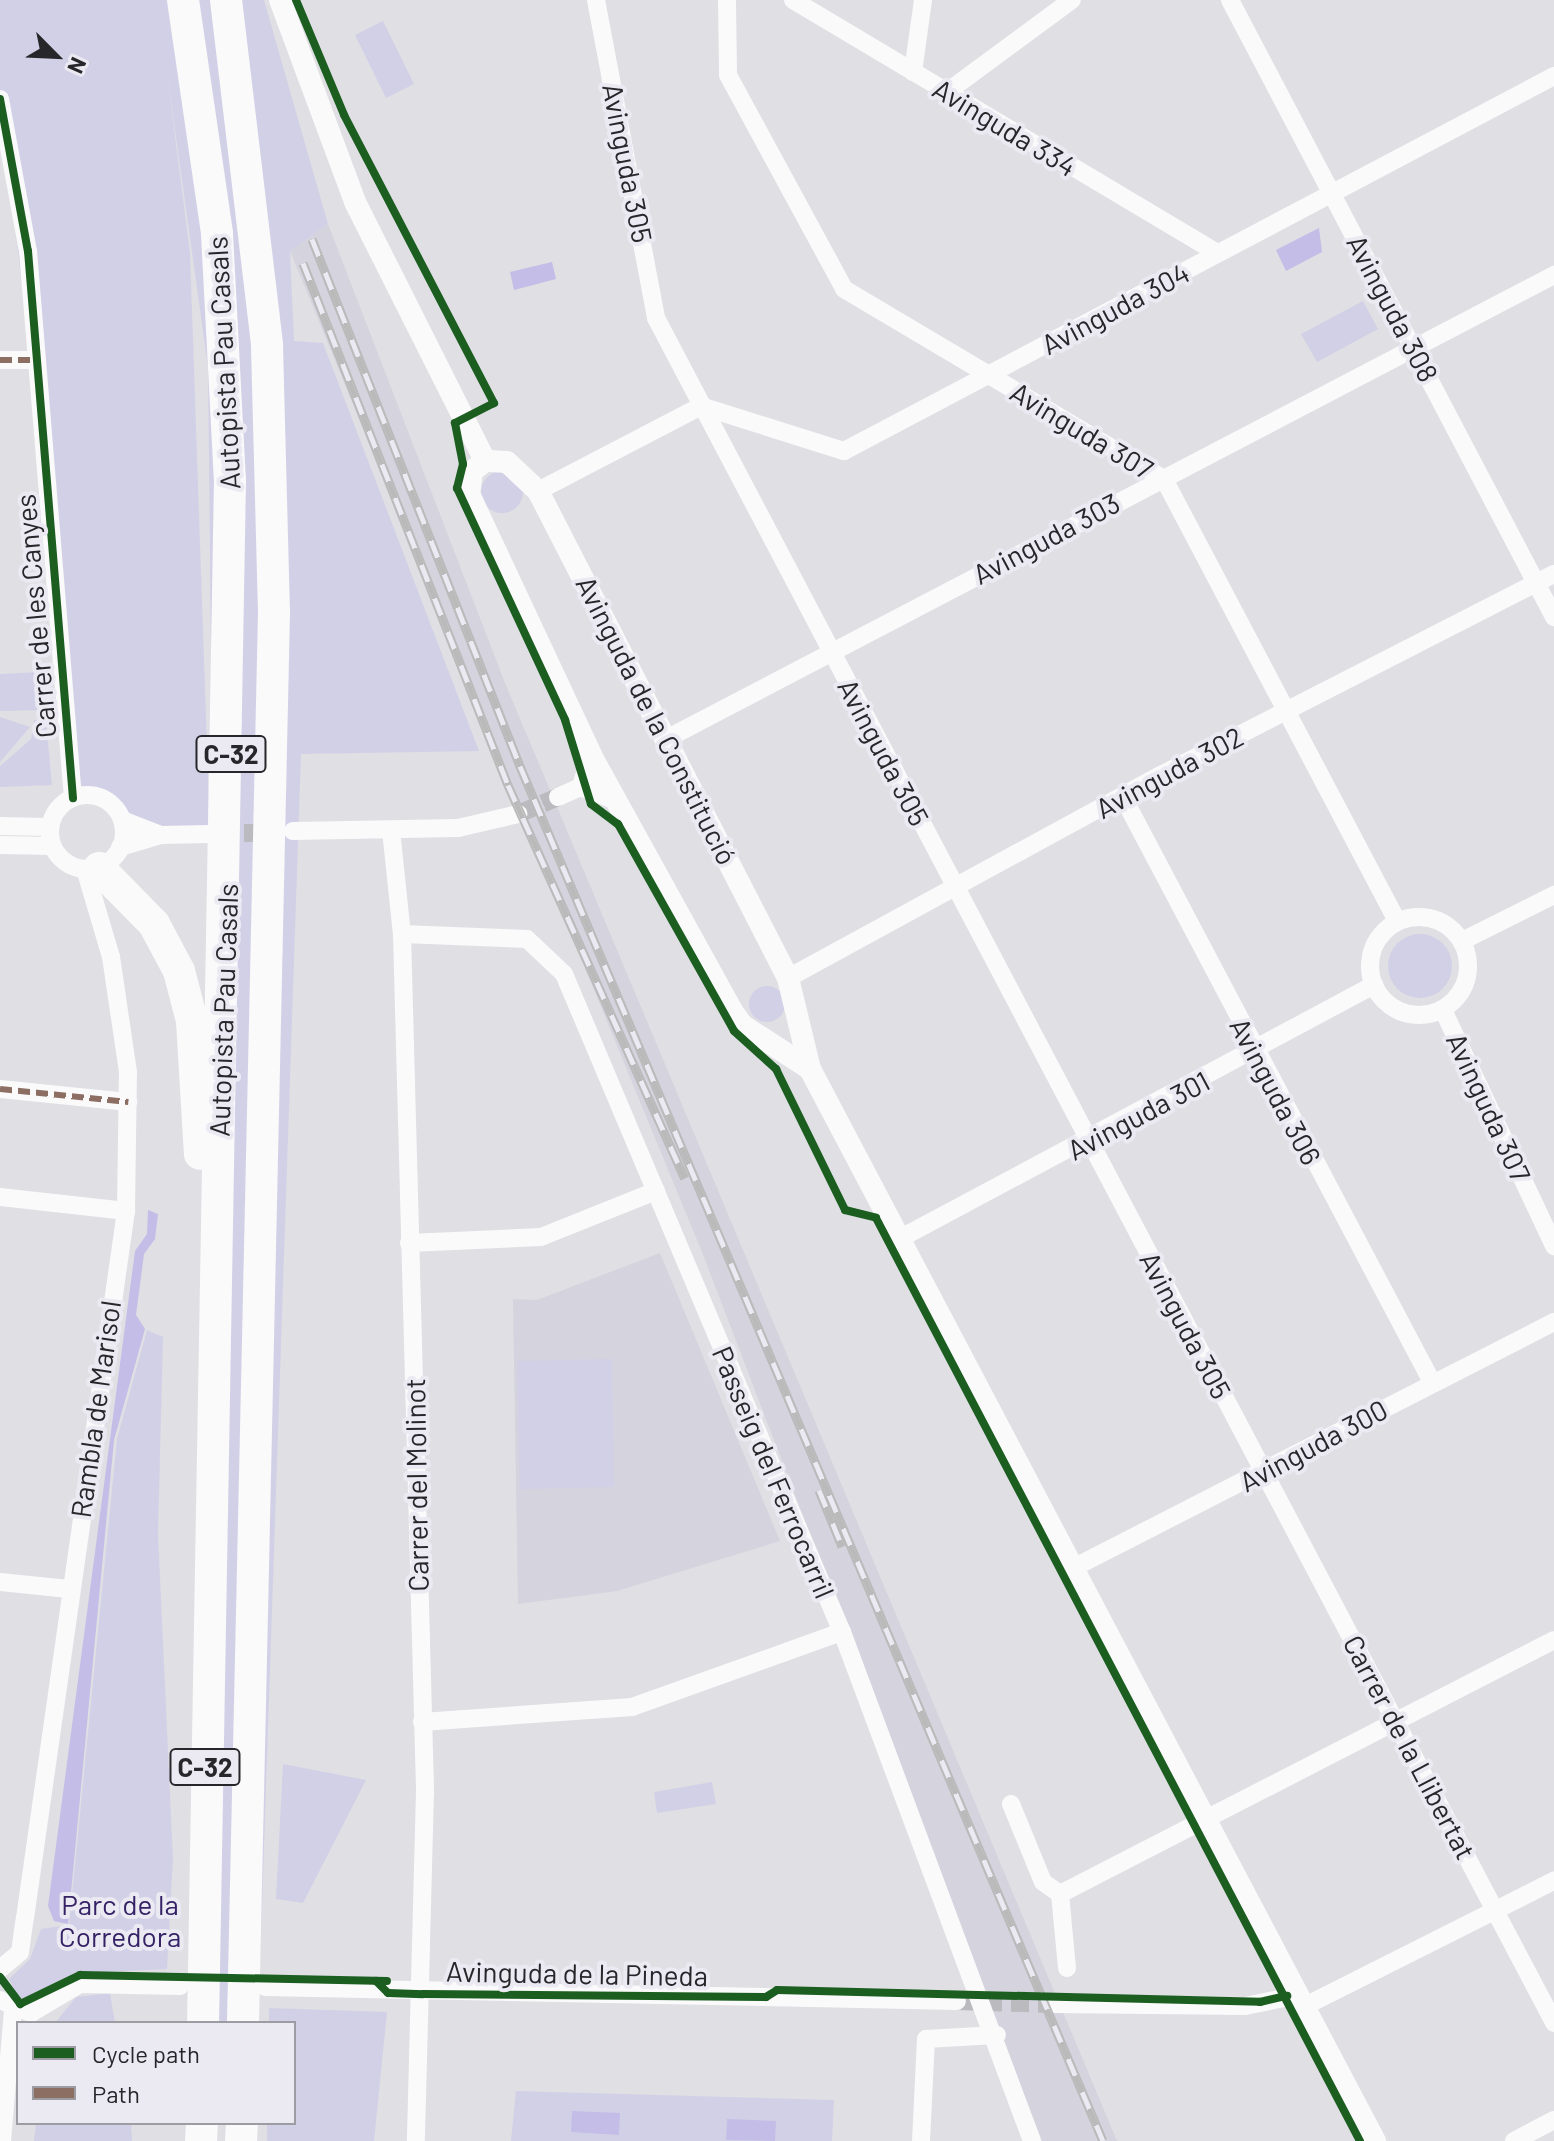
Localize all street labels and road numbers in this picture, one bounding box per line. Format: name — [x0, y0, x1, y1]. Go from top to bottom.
street label: Avinguda 334 — [927, 71, 1083, 183]
street label: Avinguda 305 — [596, 80, 660, 246]
street label: Avinguda 308 — [1340, 229, 1446, 387]
street label: Autopista Pau Casals — [200, 236, 246, 490]
street label: Avinguda 304 — [1035, 255, 1195, 361]
street label: Avinguda 307 — [1005, 374, 1159, 486]
street label: Avinguda 303 — [967, 485, 1125, 591]
street label: Carrer de les Canyes — [8, 493, 62, 739]
street label: Avinguda de la Constitució — [570, 570, 744, 870]
street label: Avinguda 305 — [831, 673, 937, 831]
street label: Avinguda 302 — [1090, 719, 1248, 825]
road number: C-32 — [195, 732, 267, 776]
street label: Autopista Pau Casals — [202, 883, 244, 1137]
street label: Avinguda 306 — [1223, 1012, 1329, 1170]
street label: Avinguda 307 — [1440, 1027, 1538, 1187]
street label: Avinguda 301 — [1061, 1064, 1215, 1166]
street label: Avinguda 305 — [1133, 1246, 1239, 1404]
street label: Rambla de Marisol — [63, 1298, 127, 1520]
street label: Passeig del Ferrocarril — [706, 1341, 842, 1603]
street label: Carrer del Molinot — [397, 1378, 435, 1592]
street label: Avinguda 300 — [1233, 1392, 1393, 1498]
street label: Carrer de la Llibertat — [1337, 1629, 1483, 1865]
road number: C-32 — [169, 1745, 241, 1789]
street label: Avinguda de la Pineda — [446, 1954, 708, 1992]

